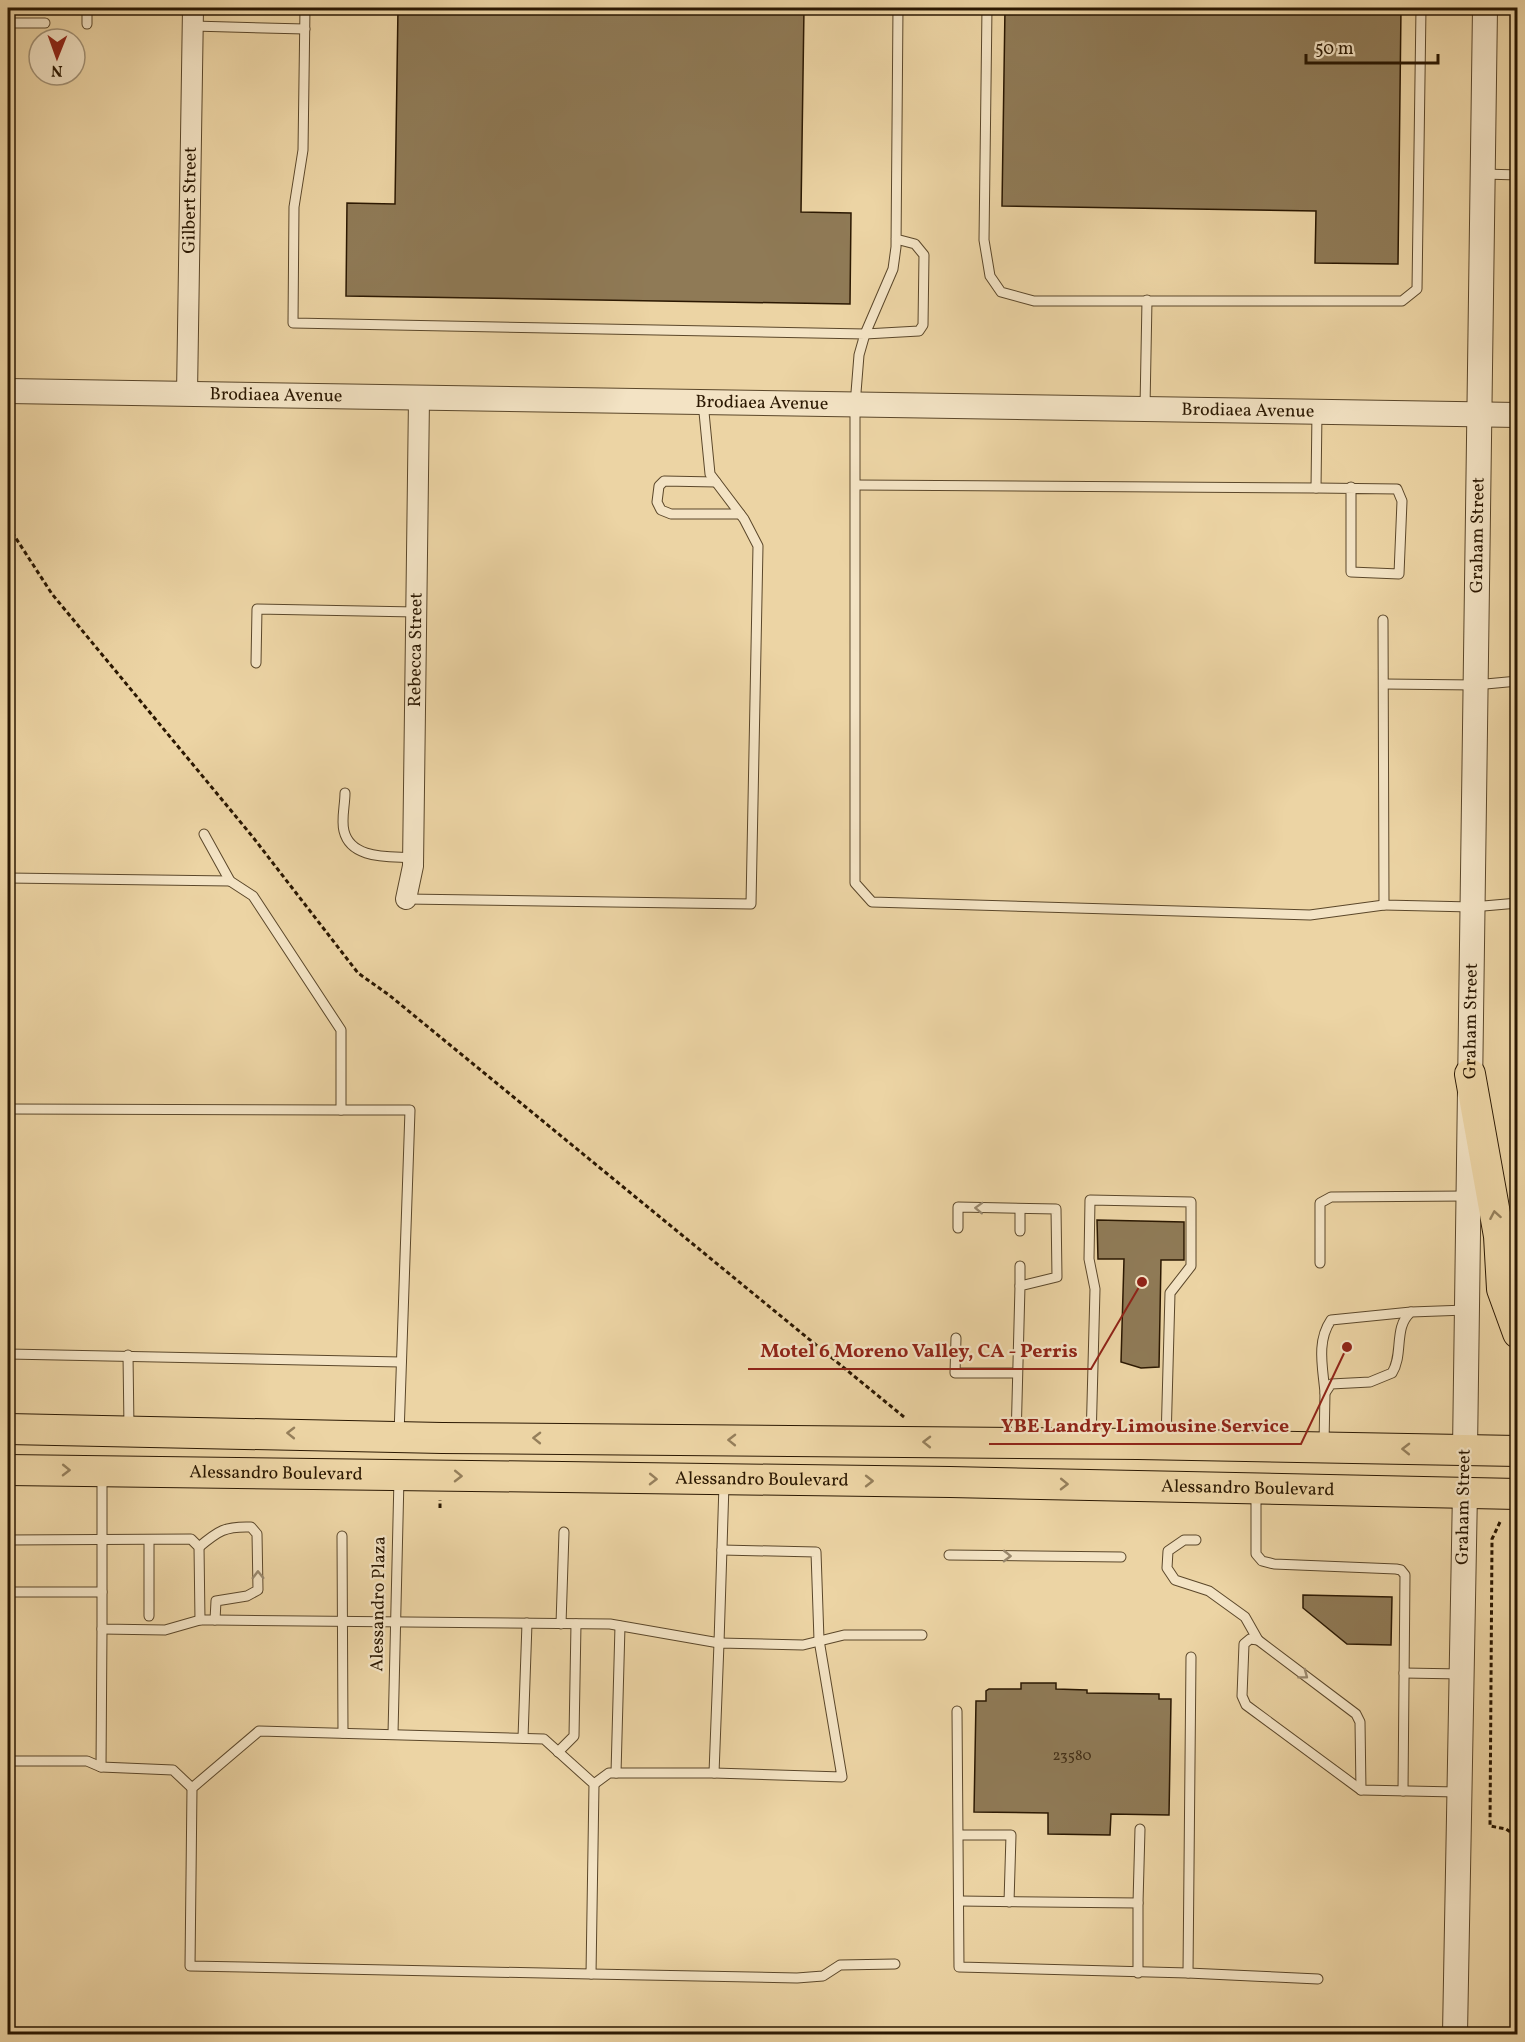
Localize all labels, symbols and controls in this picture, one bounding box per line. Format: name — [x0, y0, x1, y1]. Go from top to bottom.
north arrow — [27, 27, 87, 87]
scale bar — [1306, 27, 1438, 65]
text: 50 m — [1315, 37, 1354, 62]
text: N — [50, 59, 63, 81]
street label: Gilbert Street — [177, 146, 203, 254]
street label: Brodiaea Avenue — [209, 382, 343, 409]
street label: Brodiaea Avenue — [695, 389, 829, 417]
street label: Brodiaea Avenue — [1181, 397, 1315, 424]
street label: Graham Street — [1464, 477, 1491, 593]
street label: Rebecca Street — [403, 592, 429, 707]
street label: Graham Street — [1458, 963, 1484, 1079]
one-way arrow — [974, 1201, 983, 1214]
one-way arrow — [1490, 1210, 1502, 1219]
callout: Motel 6 Moreno Valley, CA - Perris — [748, 1331, 1091, 1369]
text: Motel 6 Moreno Valley, CA - Perris — [760, 1338, 1078, 1366]
callout: YBE Landry Limousine Service — [989, 1406, 1301, 1444]
text: YBE Landry Limousine Service — [1001, 1413, 1289, 1441]
one-way arrow — [287, 1427, 296, 1440]
one-way arrow — [533, 1432, 542, 1445]
one-way arrow — [728, 1434, 737, 1446]
one-way arrow — [923, 1436, 932, 1448]
one-way arrow — [1402, 1443, 1411, 1455]
street label: Graham Street — [1450, 1449, 1478, 1565]
street label: Alessandro Boulevard — [189, 1460, 363, 1487]
one-way arrow — [61, 1464, 70, 1477]
street label: Alessandro Boulevard — [675, 1466, 849, 1493]
one-way arrow — [453, 1470, 462, 1483]
one-way arrow — [648, 1473, 657, 1486]
street label: Alessandro Boulevard — [1161, 1474, 1335, 1503]
one-way arrow — [864, 1475, 873, 1487]
one-way arrow — [1059, 1478, 1068, 1490]
street label: Alessandro Plaza — [365, 1536, 393, 1672]
one-way arrow — [1003, 1549, 1012, 1562]
one-way arrow — [252, 1571, 264, 1580]
one-way arrow — [1298, 1668, 1309, 1679]
house number: 23580 — [1052, 1746, 1092, 1767]

